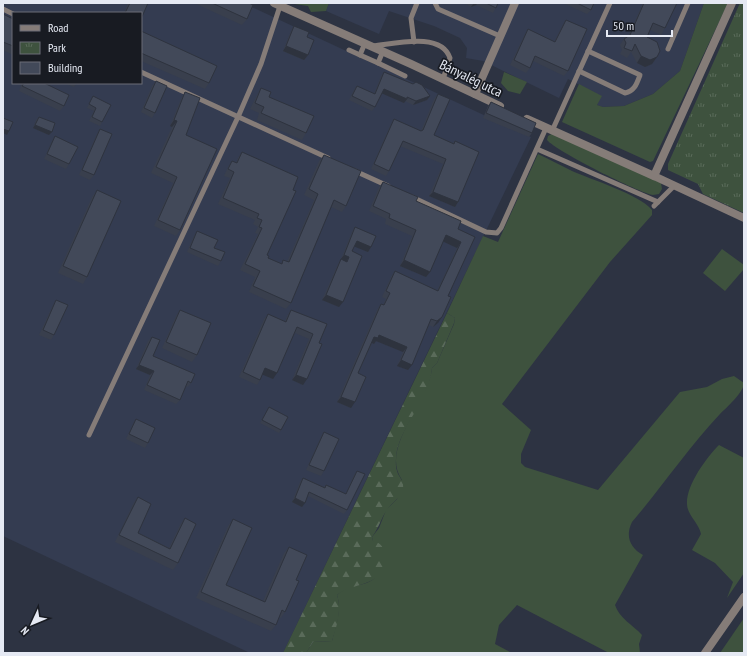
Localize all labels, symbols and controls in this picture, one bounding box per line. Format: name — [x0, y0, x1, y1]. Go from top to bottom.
legend — [12, 12, 142, 84]
scale bar — [607, 12, 672, 38]
text: 50 m — [613, 18, 634, 33]
text: Road — [48, 20, 68, 35]
text: Park — [48, 40, 66, 55]
street label: Bányalég utca — [437, 55, 505, 101]
text: Building — [48, 60, 83, 75]
north arrow — [12, 604, 52, 644]
text: N — [18, 624, 32, 638]

